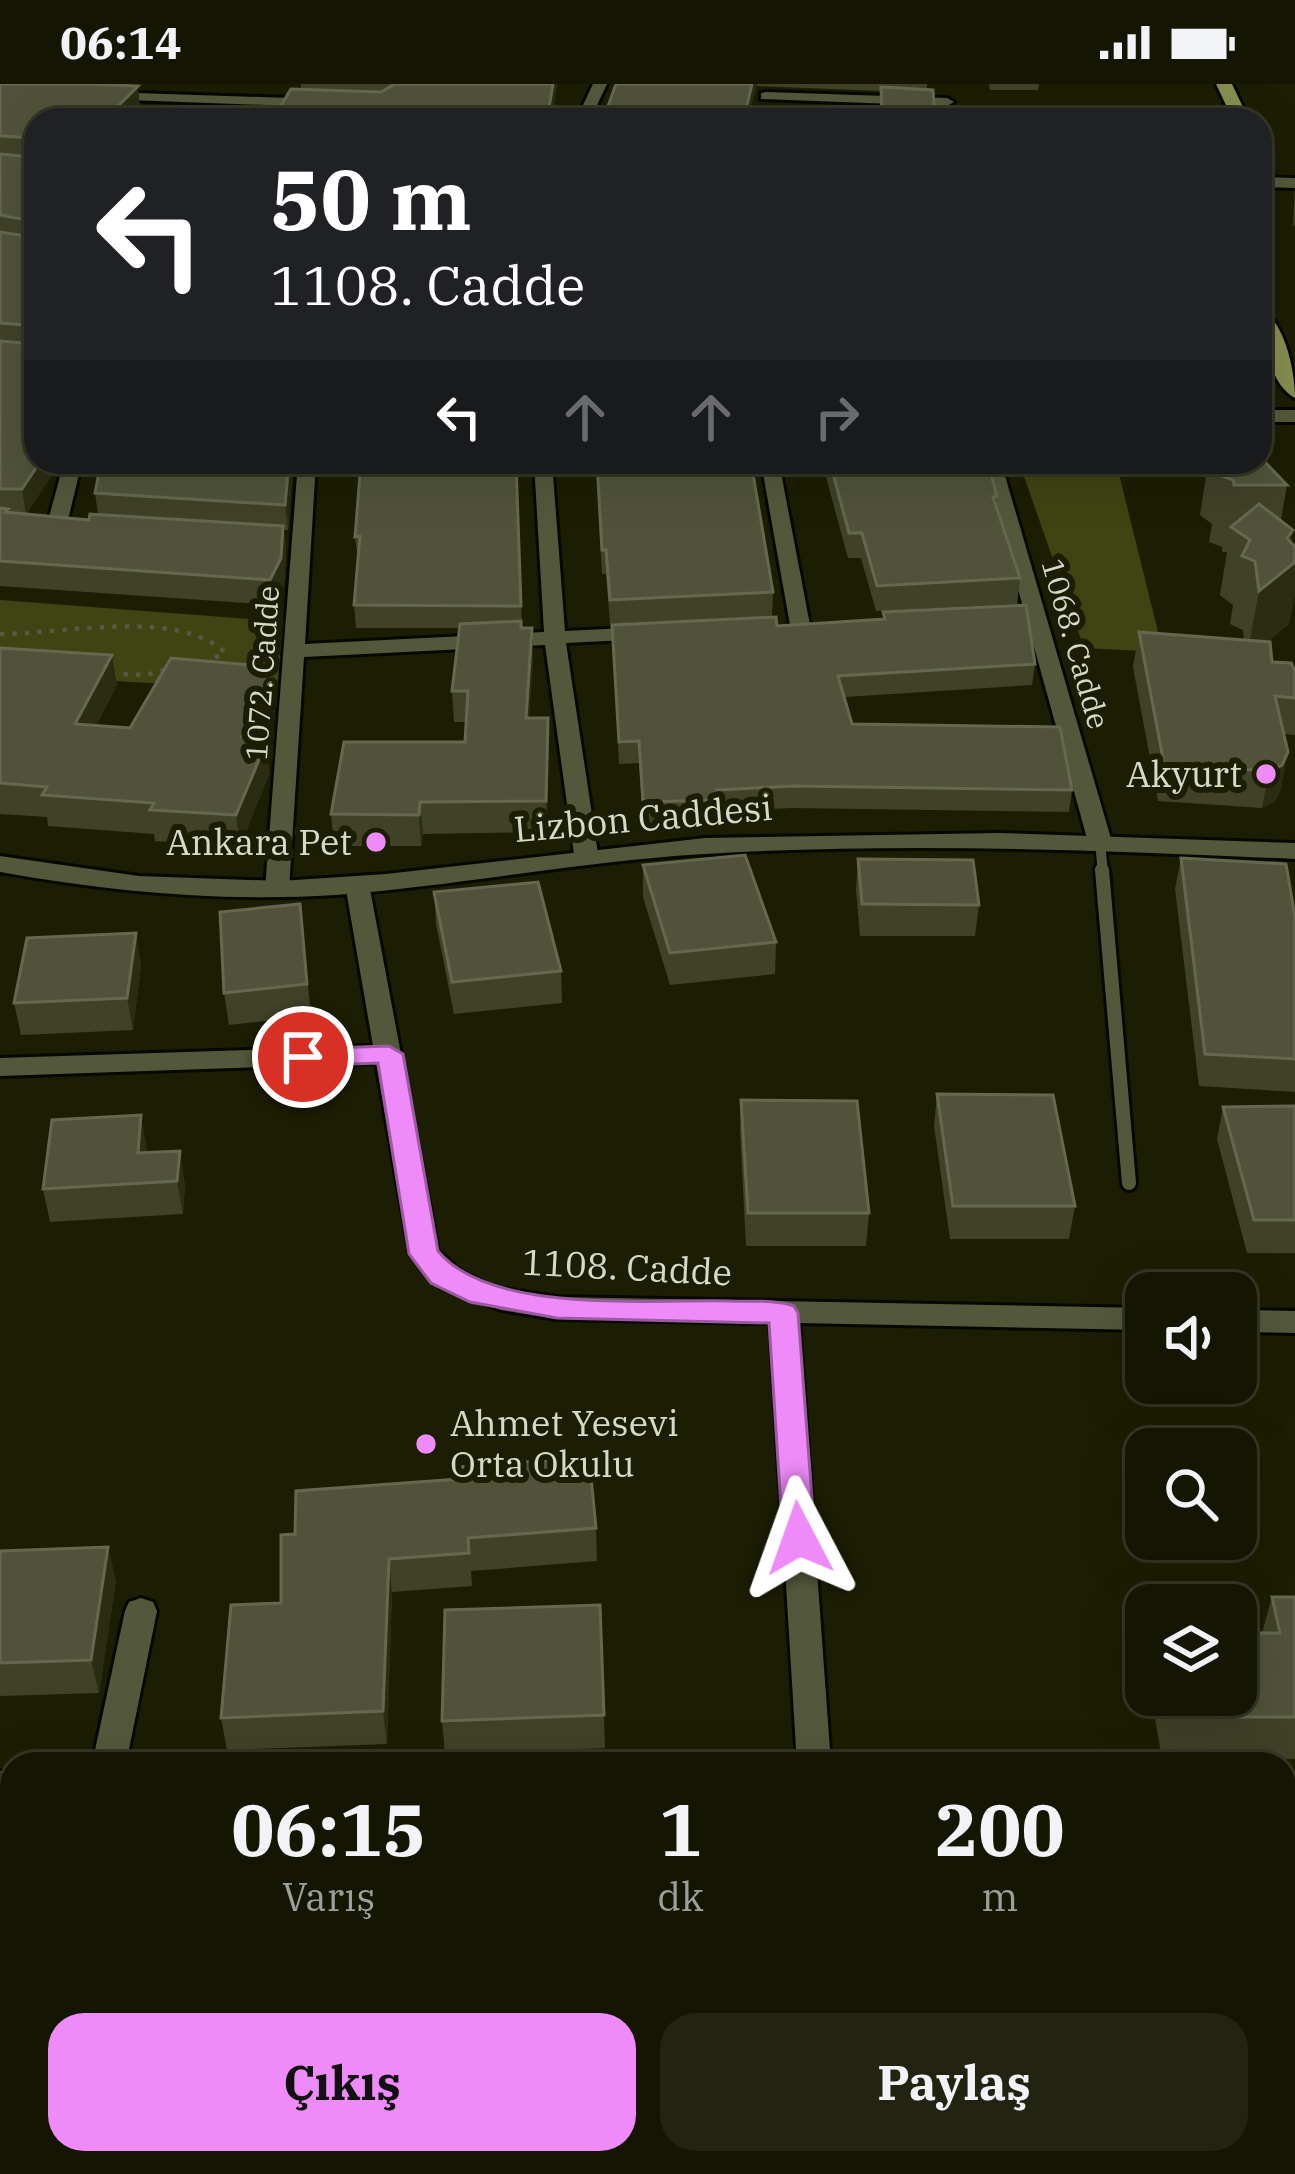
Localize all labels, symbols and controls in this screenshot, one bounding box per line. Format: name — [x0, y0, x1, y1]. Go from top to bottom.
text: 06:14 — [60, 13, 182, 71]
text: 50 m — [270, 144, 472, 253]
icon: left — [72, 156, 228, 312]
text: 1108. Cadde — [270, 250, 585, 320]
icon: left — [426, 384, 492, 450]
icon: ahead — [552, 384, 618, 450]
icon: ahead — [678, 384, 744, 450]
icon: right — [804, 384, 870, 450]
street label: 1068. Cadde — [1034, 554, 1119, 733]
street label: 1072. Cadde — [236, 584, 287, 762]
place label: Akyurt — [1126, 750, 1242, 797]
marker: Akyurt — [1253, 761, 1279, 787]
street label: Lizbon Caddesi — [512, 783, 774, 852]
place label: Ankara Pet — [166, 818, 352, 865]
marker: Ankara Pet — [363, 829, 389, 855]
pin — [252, 1006, 354, 1108]
icon: arrive — [270, 1024, 336, 1090]
street label: 1108. Cadde — [521, 1238, 733, 1295]
map controls — [1125, 1272, 1257, 1716]
button: sound — [1125, 1272, 1257, 1404]
place label: Ahmet Yesevi Orta Okulu — [450, 1399, 679, 1487]
button: search — [1125, 1428, 1257, 1560]
marker: Ahmet Yesevi Orta Okulu — [413, 1431, 439, 1457]
position arrow — [736, 1475, 862, 1601]
button: layers — [1125, 1584, 1257, 1716]
text: 06:15 — [231, 1782, 426, 1876]
text: 1 — [659, 1782, 702, 1876]
text: 200 — [935, 1782, 1065, 1876]
text: Varış — [282, 1871, 375, 1922]
text: dk — [657, 1871, 704, 1922]
text: m — [981, 1871, 1018, 1922]
button: Çıkış — [48, 2013, 636, 2151]
button: Paylaş — [660, 2013, 1248, 2151]

